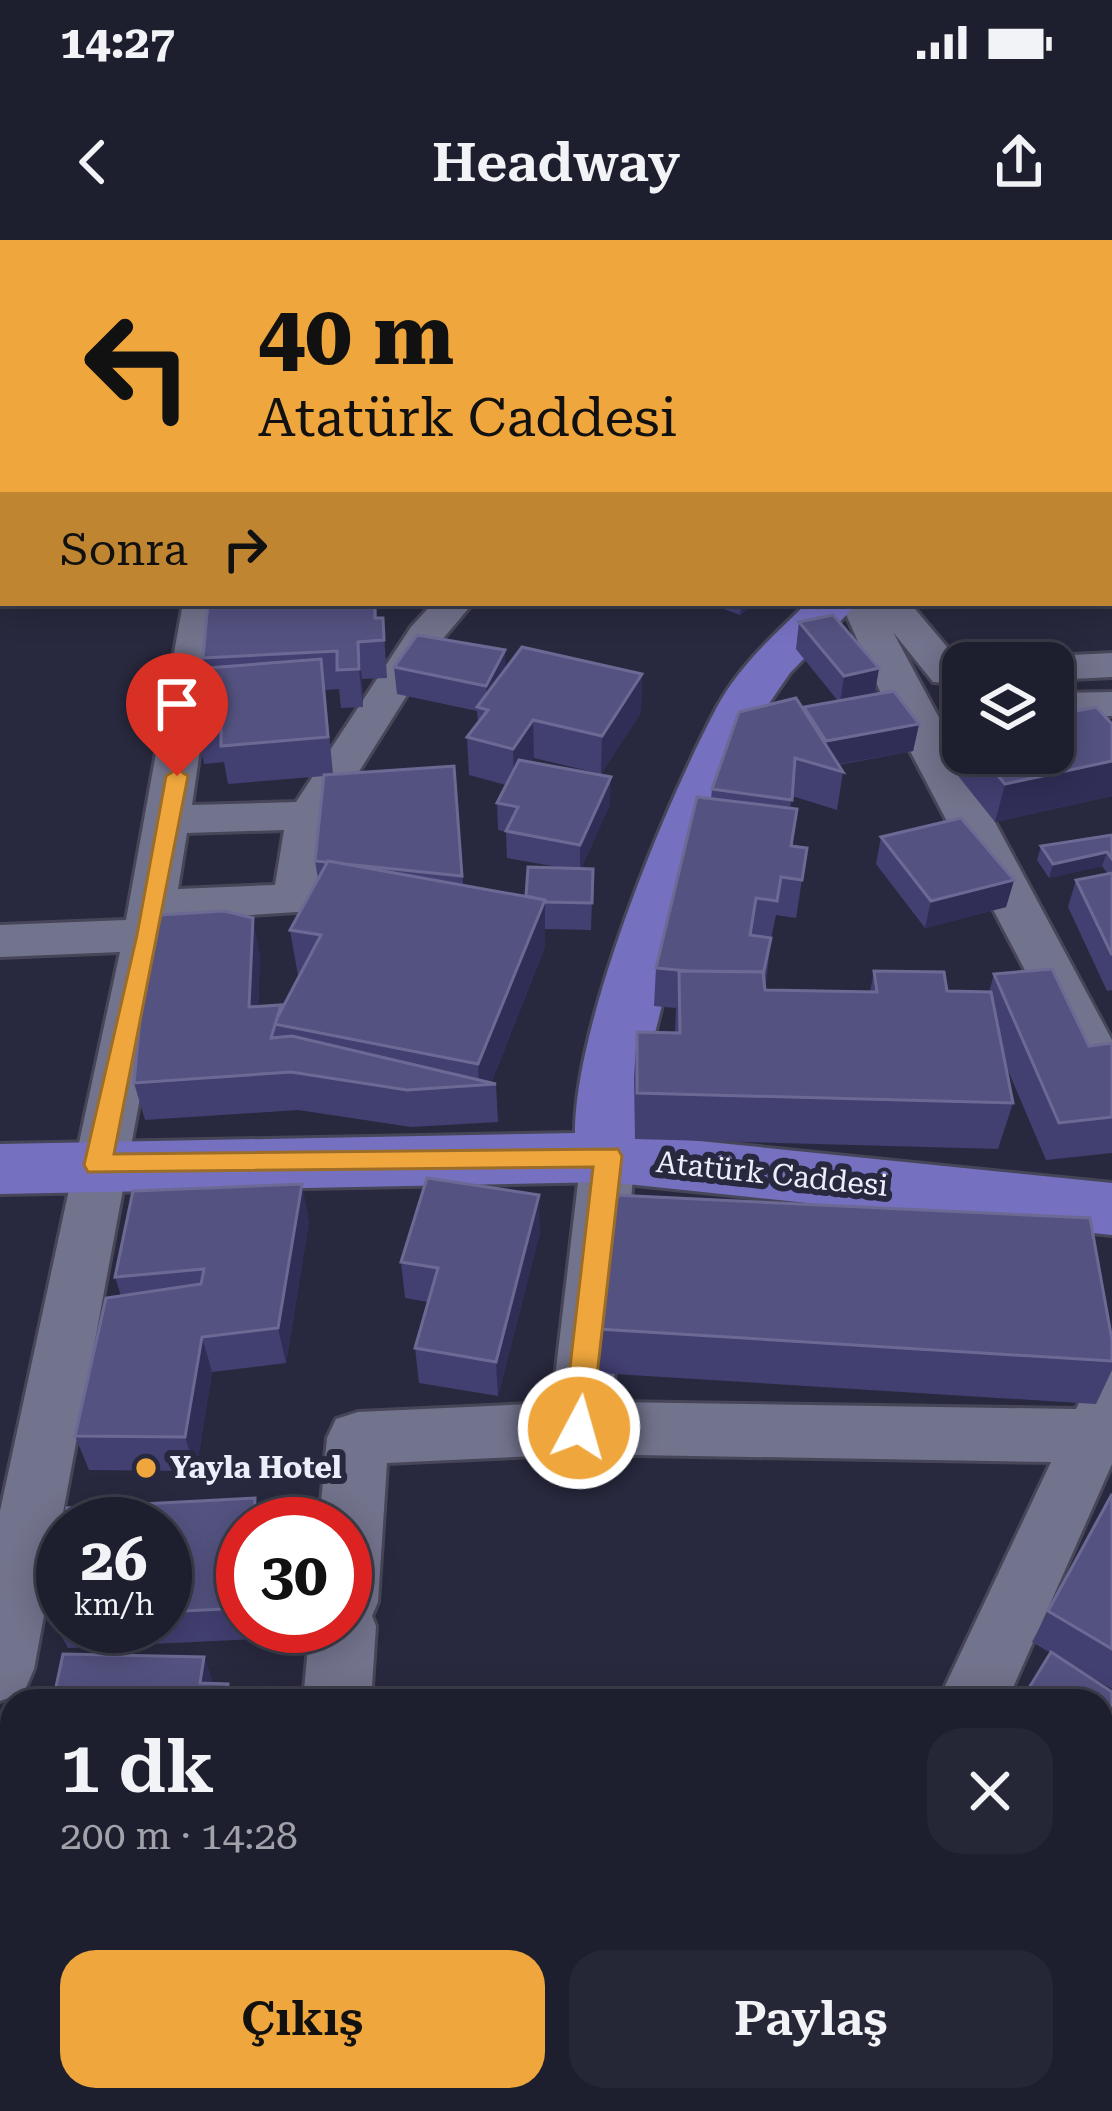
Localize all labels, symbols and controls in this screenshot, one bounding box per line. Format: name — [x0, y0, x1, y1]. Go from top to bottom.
text: 14:27 — [60, 16, 175, 69]
icon: back — [60, 129, 126, 195]
icon: share — [986, 129, 1052, 195]
text: Headway — [432, 131, 680, 194]
text: 40 m — [258, 286, 454, 384]
icon: left — [60, 288, 216, 444]
text: Atatürk Caddesi — [258, 386, 677, 449]
icon: right — [212, 516, 278, 582]
text: Sonra — [60, 523, 188, 576]
map controls — [942, 642, 1074, 774]
button: layers — [942, 642, 1074, 774]
pin — [126, 653, 228, 776]
icon: arrive — [144, 671, 210, 737]
street label: Atatürk Caddesi — [654, 1144, 890, 1203]
position arrow — [516, 1365, 642, 1491]
place label: Yayla Hotel — [170, 1450, 342, 1485]
marker: Yayla Hotel — [133, 1455, 159, 1481]
speed limit sign: 30 — [216, 1497, 372, 1653]
text: 26 — [80, 1524, 148, 1595]
text: km/h — [74, 1587, 154, 1622]
text: 1 dk — [60, 1725, 214, 1810]
button: close — [927, 1728, 1053, 1854]
text: 200 m · 14:28 — [60, 1813, 298, 1859]
button: Çıkış — [60, 1950, 545, 2088]
button: Paylaş — [569, 1950, 1053, 2088]

